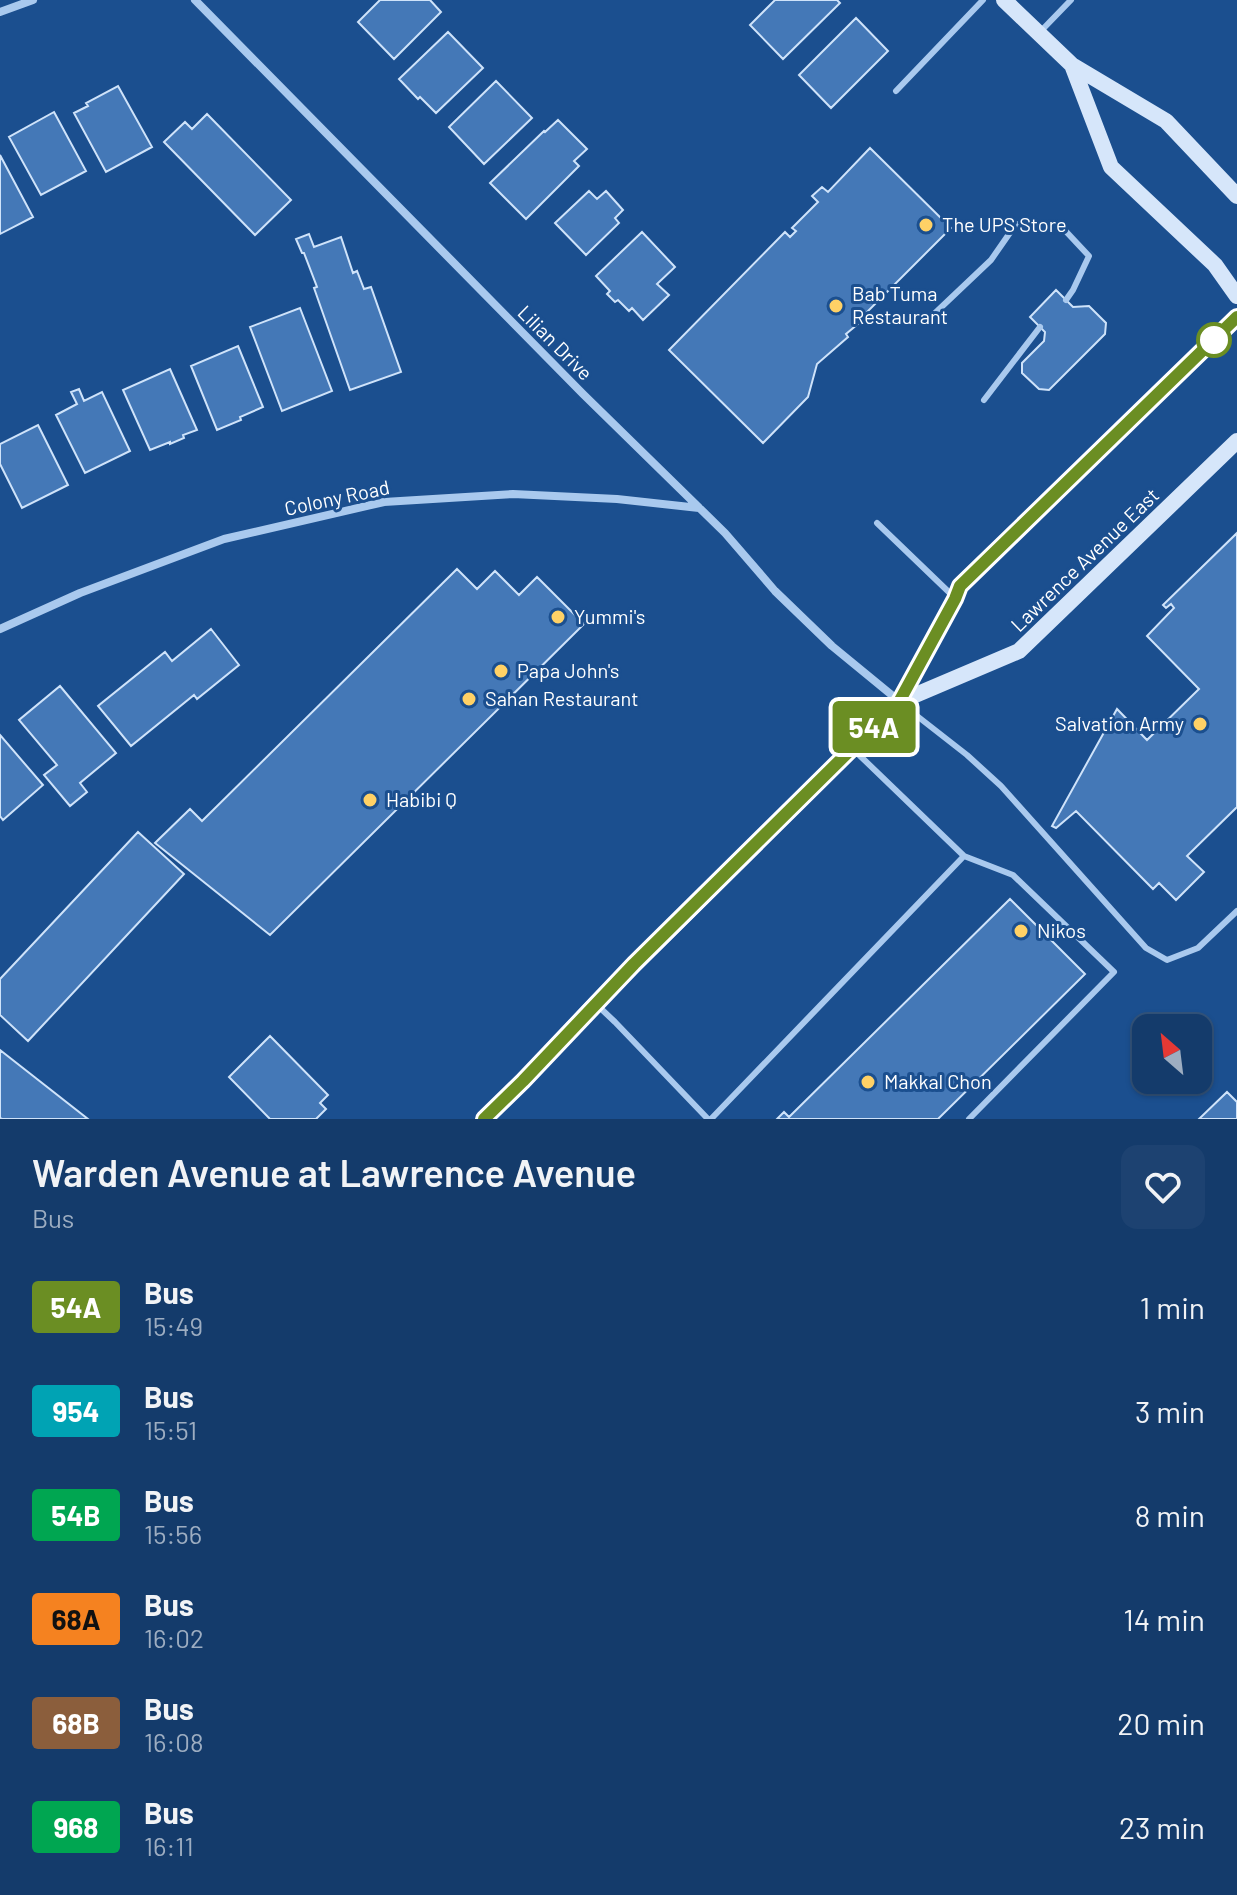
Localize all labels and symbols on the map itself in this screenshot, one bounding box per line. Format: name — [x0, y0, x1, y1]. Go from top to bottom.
place label: The UPS Store — [942, 212, 1067, 236]
marker: The UPS Store — [917, 216, 935, 234]
place label: Bab Tuma Restaurant — [852, 281, 948, 328]
marker: Bab Tuma Restaurant — [827, 297, 845, 315]
street label: Lilian Drive — [513, 300, 598, 385]
unlabelled marker — [1197, 323, 1231, 357]
street label: Colony Road — [282, 474, 391, 520]
street label: Lawrence Avenue East — [1005, 483, 1163, 636]
place label: Yummi's — [574, 604, 645, 628]
marker: Yummi's — [549, 608, 567, 626]
place label: Papa John's — [517, 658, 619, 682]
marker: Papa John's — [492, 662, 510, 680]
place label: Sahan Restaurant — [485, 686, 639, 710]
marker: Sahan Restaurant — [460, 690, 478, 708]
line badge: 54A — [828, 701, 920, 753]
place label: Salvation Army — [1055, 711, 1184, 735]
marker: Salvation Army — [1191, 715, 1209, 733]
place label: Habibi Q — [386, 787, 457, 811]
marker: Habibi Q — [361, 791, 379, 809]
place label: Nikos — [1037, 918, 1086, 942]
marker: Nikos — [1012, 922, 1030, 940]
north arrow — [1132, 1014, 1212, 1094]
place label: Makkal Chon — [884, 1069, 992, 1093]
marker: Makkal Chon — [859, 1073, 877, 1091]

